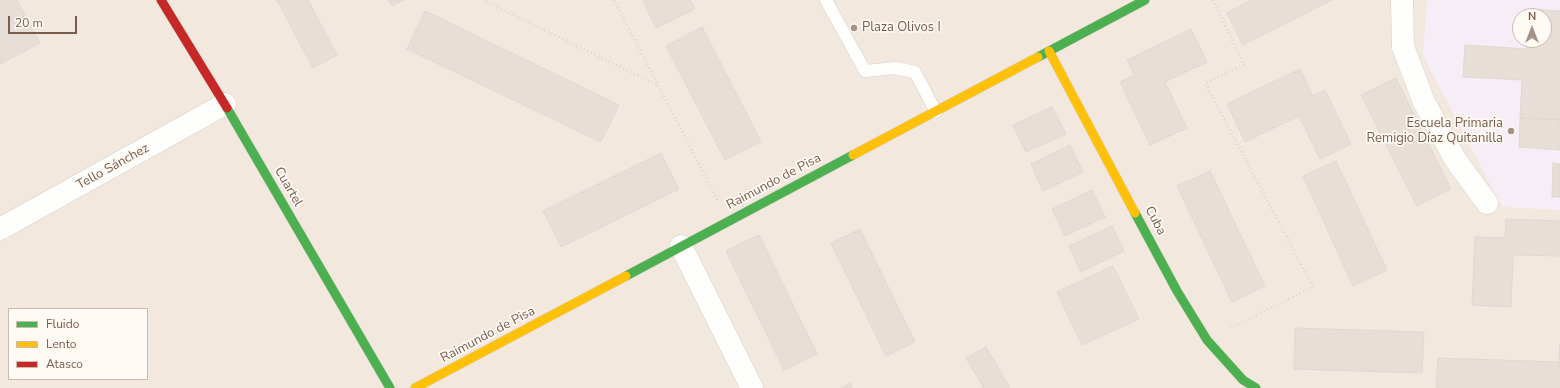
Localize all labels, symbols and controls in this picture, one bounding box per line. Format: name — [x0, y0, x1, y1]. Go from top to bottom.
scale bar — [10, 8, 79, 34]
north arrow — [1512, 8, 1552, 48]
text: N — [1528, 9, 1536, 24]
text: 20 m — [15, 15, 43, 31]
place label: Plaza Olivos I — [862, 20, 941, 36]
marker: Plaza Olivos I — [849, 23, 859, 33]
place label: Escuela Primaria Remigio Díaz Quitanilla — [1367, 116, 1503, 147]
marker: Escuela Primaria Remigio Díaz Quitanilla — [1506, 126, 1516, 136]
street label: Tello Sánchez — [74, 141, 152, 193]
street label: Raimundo de Pisa — [724, 151, 824, 213]
street label: Cuartel — [270, 164, 306, 210]
street label: Cuba — [1141, 204, 1169, 238]
street label: Raimundo de Pisa — [438, 304, 538, 366]
legend — [8, 308, 148, 380]
text: Fluido — [46, 316, 79, 332]
text: Lento — [46, 336, 76, 352]
text: Atasco — [46, 356, 83, 372]

